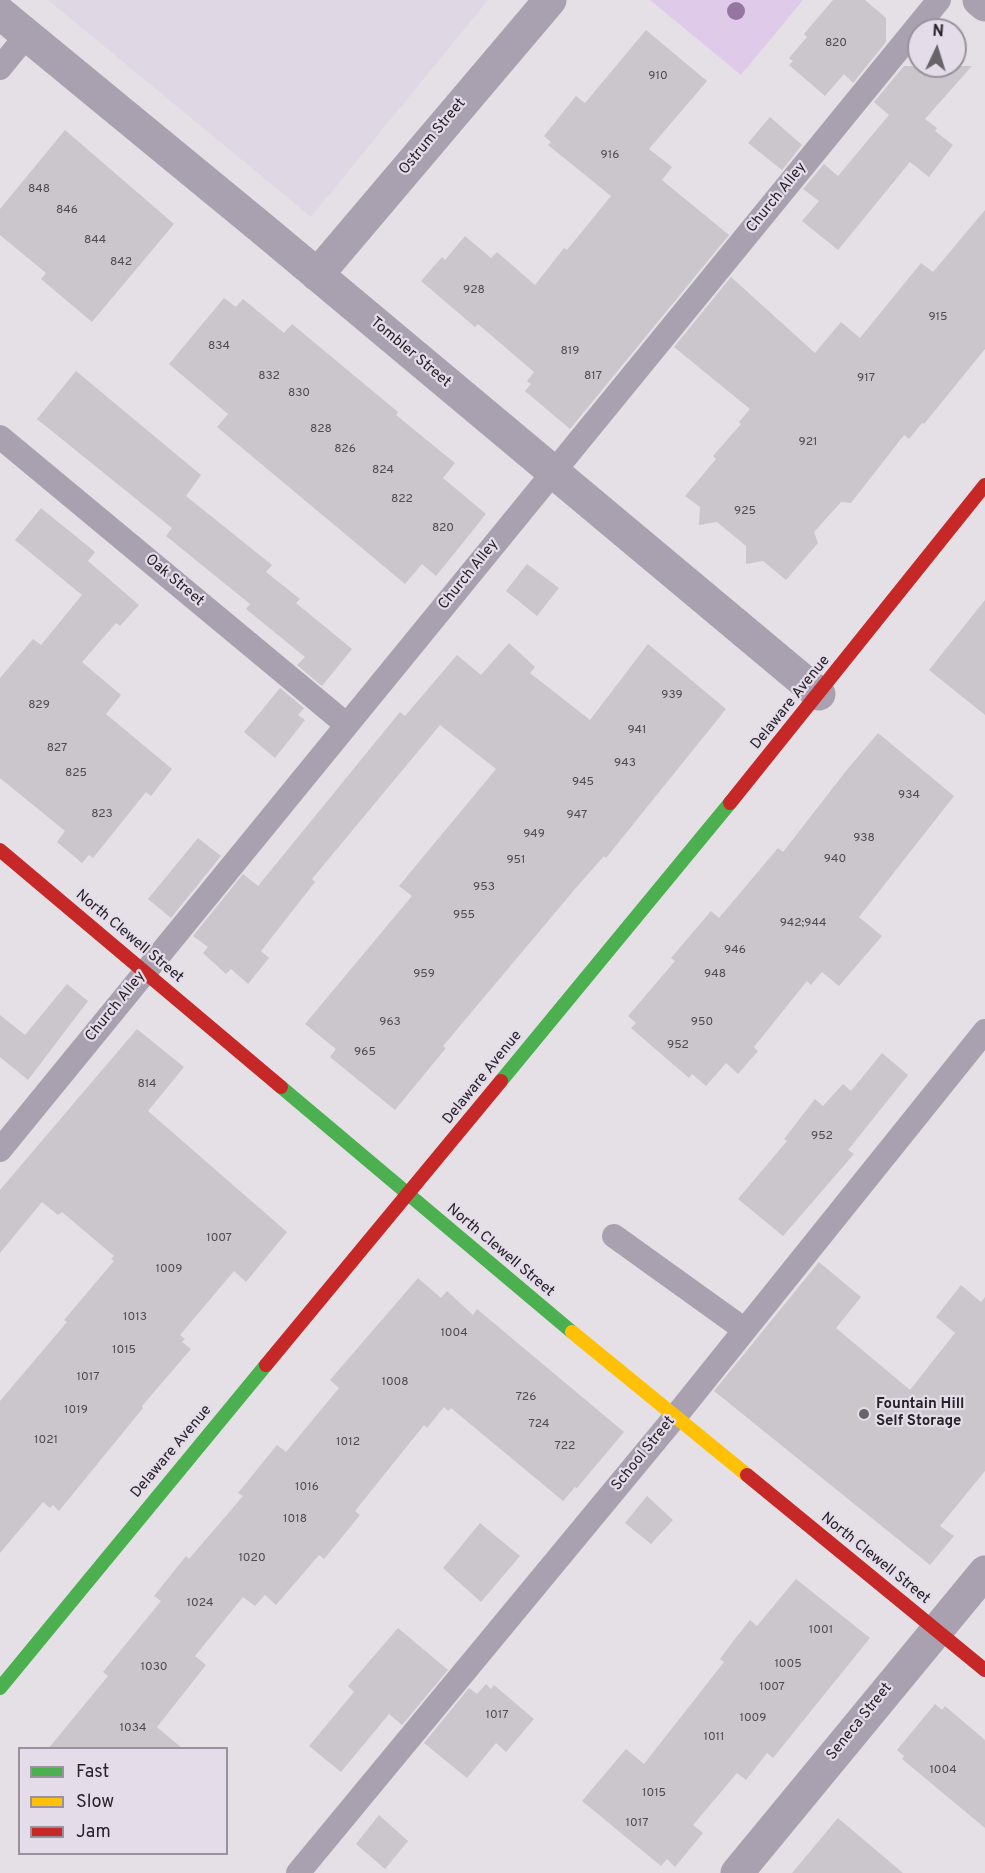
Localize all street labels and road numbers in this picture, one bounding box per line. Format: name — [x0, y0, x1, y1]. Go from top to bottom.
street label: Ostrum Street — [396, 95, 470, 179]
street label: Church Alley — [743, 159, 811, 237]
street label: Tombler Street — [366, 314, 454, 392]
street label: Church Alley — [435, 536, 503, 614]
street label: Oak Street — [141, 551, 207, 611]
street label: Delaware Avenue — [748, 652, 834, 754]
street label: North Clewell Street — [71, 887, 187, 987]
street label: Church Alley — [82, 968, 150, 1046]
street label: Delaware Avenue — [440, 1027, 526, 1129]
street label: North Clewell Street — [442, 1201, 558, 1301]
street label: Delaware Avenue — [128, 1402, 216, 1502]
street label: School Street — [608, 1413, 680, 1495]
street label: North Clewell Street — [817, 1509, 933, 1609]
street label: Seneca Street — [823, 1680, 897, 1764]

